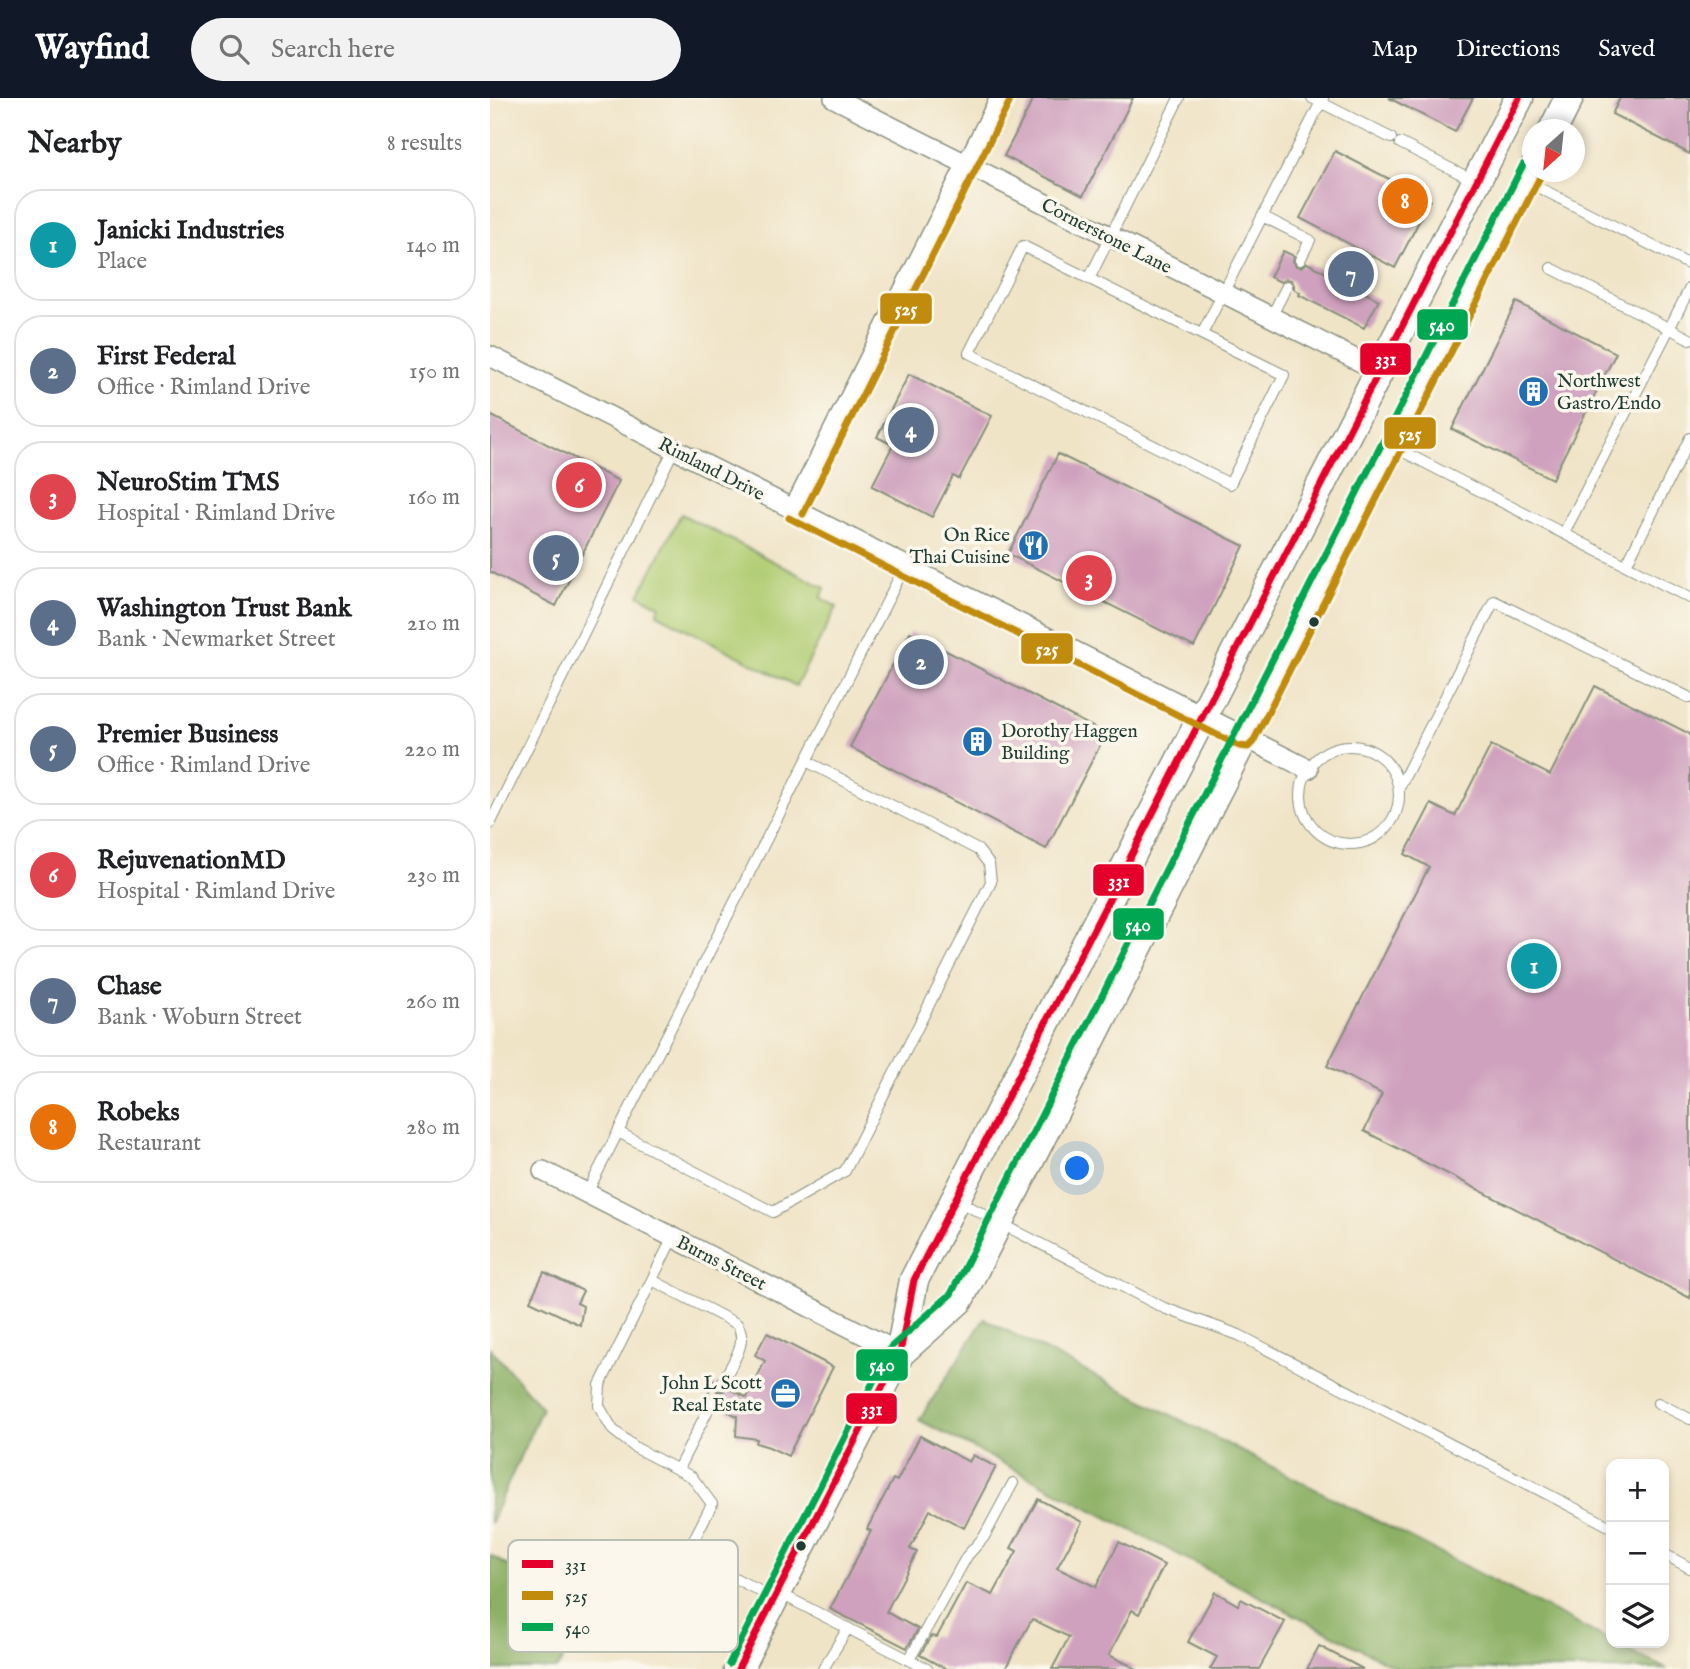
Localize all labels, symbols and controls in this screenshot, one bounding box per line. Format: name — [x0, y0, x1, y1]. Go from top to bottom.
search box — [191, 18, 681, 81]
text: Wayfind — [35, 28, 149, 70]
icon: search — [215, 30, 253, 68]
text: Search here — [271, 33, 395, 66]
text: Map — [1372, 34, 1418, 65]
text: Directions — [1456, 34, 1560, 65]
text: Saved — [1598, 34, 1655, 65]
north arrow — [1522, 119, 1585, 182]
text: Nearby — [28, 125, 121, 163]
text: 8 results — [387, 129, 462, 158]
pin: 8 — [1382, 175, 1428, 227]
street label: Cornerstone Lane — [1037, 194, 1176, 280]
text: Janicki Industries — [97, 214, 284, 247]
text: 1 — [49, 231, 57, 260]
text: 140 m — [406, 231, 460, 260]
text: Place — [97, 247, 147, 276]
pin: 7 — [1328, 248, 1374, 300]
line badge: 525 — [879, 292, 933, 325]
text: 525 — [895, 298, 917, 322]
line badge: 540 — [1416, 308, 1469, 341]
text: 540 — [1429, 314, 1455, 338]
text: First Federal — [97, 340, 236, 373]
line badge: 331 — [1359, 342, 1412, 376]
text: 331 — [1375, 348, 1397, 372]
text: 2 — [48, 357, 58, 386]
text: 150 m — [409, 357, 460, 386]
place label: Northwest Gastro/Endo — [1557, 370, 1661, 416]
text: Office · Rimland Drive — [97, 373, 310, 402]
building icon: Northwest Gastro/Endo — [1517, 374, 1551, 408]
pin: 4 — [888, 404, 934, 456]
line badge: 525 — [1383, 416, 1437, 450]
text: 525 — [1399, 423, 1421, 447]
street label: Rimland Drive — [654, 433, 769, 507]
pin: 6 — [556, 459, 602, 511]
text: NeuroStim TMS — [97, 466, 279, 499]
text: 3 — [49, 483, 57, 512]
text: 160 m — [408, 483, 460, 512]
text: Hospital · Rimland Drive — [97, 499, 335, 528]
place label: On Rice Thai Cuisine — [909, 524, 1010, 570]
restaurant icon: On Rice Thai Cuisine — [1016, 528, 1050, 562]
pin: 5 — [533, 532, 579, 584]
pin: 3 — [1066, 552, 1112, 604]
text: Washington Trust Bank — [97, 592, 352, 625]
text: 4 — [47, 609, 59, 638]
text: 210 m — [407, 609, 460, 638]
unlabelled marker — [1307, 615, 1321, 629]
text: Bank · Newmarket Street — [97, 625, 336, 654]
line badge: 525 — [1020, 632, 1074, 665]
pin: 2 — [898, 636, 944, 688]
text: 525 — [1036, 638, 1058, 662]
text: Premier Business — [97, 718, 278, 751]
place label: Dorothy Haggen Building — [1001, 720, 1138, 766]
building icon: Dorothy Haggen Building — [961, 724, 995, 758]
text: 5 — [49, 735, 57, 764]
text: 220 m — [404, 735, 460, 764]
text: Office · Rimland Drive — [97, 751, 310, 780]
text: RejuvenationMD — [97, 844, 286, 877]
text: 6 — [48, 861, 58, 890]
text: 230 m — [407, 861, 460, 890]
line badge: 331 — [1092, 863, 1145, 897]
text: 331 — [1108, 870, 1130, 894]
text: Hospital · Rimland Drive — [97, 877, 335, 906]
line badge: 540 — [1112, 907, 1165, 941]
text: 540 — [1125, 914, 1151, 938]
pin: 1 — [1511, 940, 1557, 992]
text: Chase — [97, 970, 162, 1003]
text: 7 — [48, 987, 58, 1016]
text: 260 m — [405, 987, 460, 1016]
text: Bank · Woburn Street — [97, 1003, 302, 1032]
text: Robeks — [97, 1096, 180, 1129]
text: 8 — [48, 1113, 58, 1142]
text: 280 m — [406, 1113, 460, 1142]
text: Restaurant — [97, 1129, 201, 1158]
your location — [1060, 1151, 1094, 1185]
street label: Burns Street — [672, 1231, 770, 1297]
line badge: 540 — [855, 1348, 909, 1382]
text: 540 — [869, 1354, 895, 1378]
place label: John L Scott Real Estate — [659, 1372, 762, 1418]
office icon: John L Scott Real Estate — [768, 1376, 802, 1410]
line badge: 331 — [845, 1392, 898, 1425]
text: 331 — [861, 1398, 883, 1422]
map controls — [1606, 1459, 1669, 1648]
button: + — [1606, 1459, 1669, 1522]
button: − — [1606, 1522, 1669, 1585]
unlabelled marker — [794, 1539, 808, 1553]
legend — [508, 1540, 738, 1652]
text: 331 — [565, 1554, 586, 1578]
text: 525 — [565, 1585, 588, 1609]
button: layers — [1606, 1585, 1669, 1648]
text: 540 — [565, 1617, 590, 1641]

